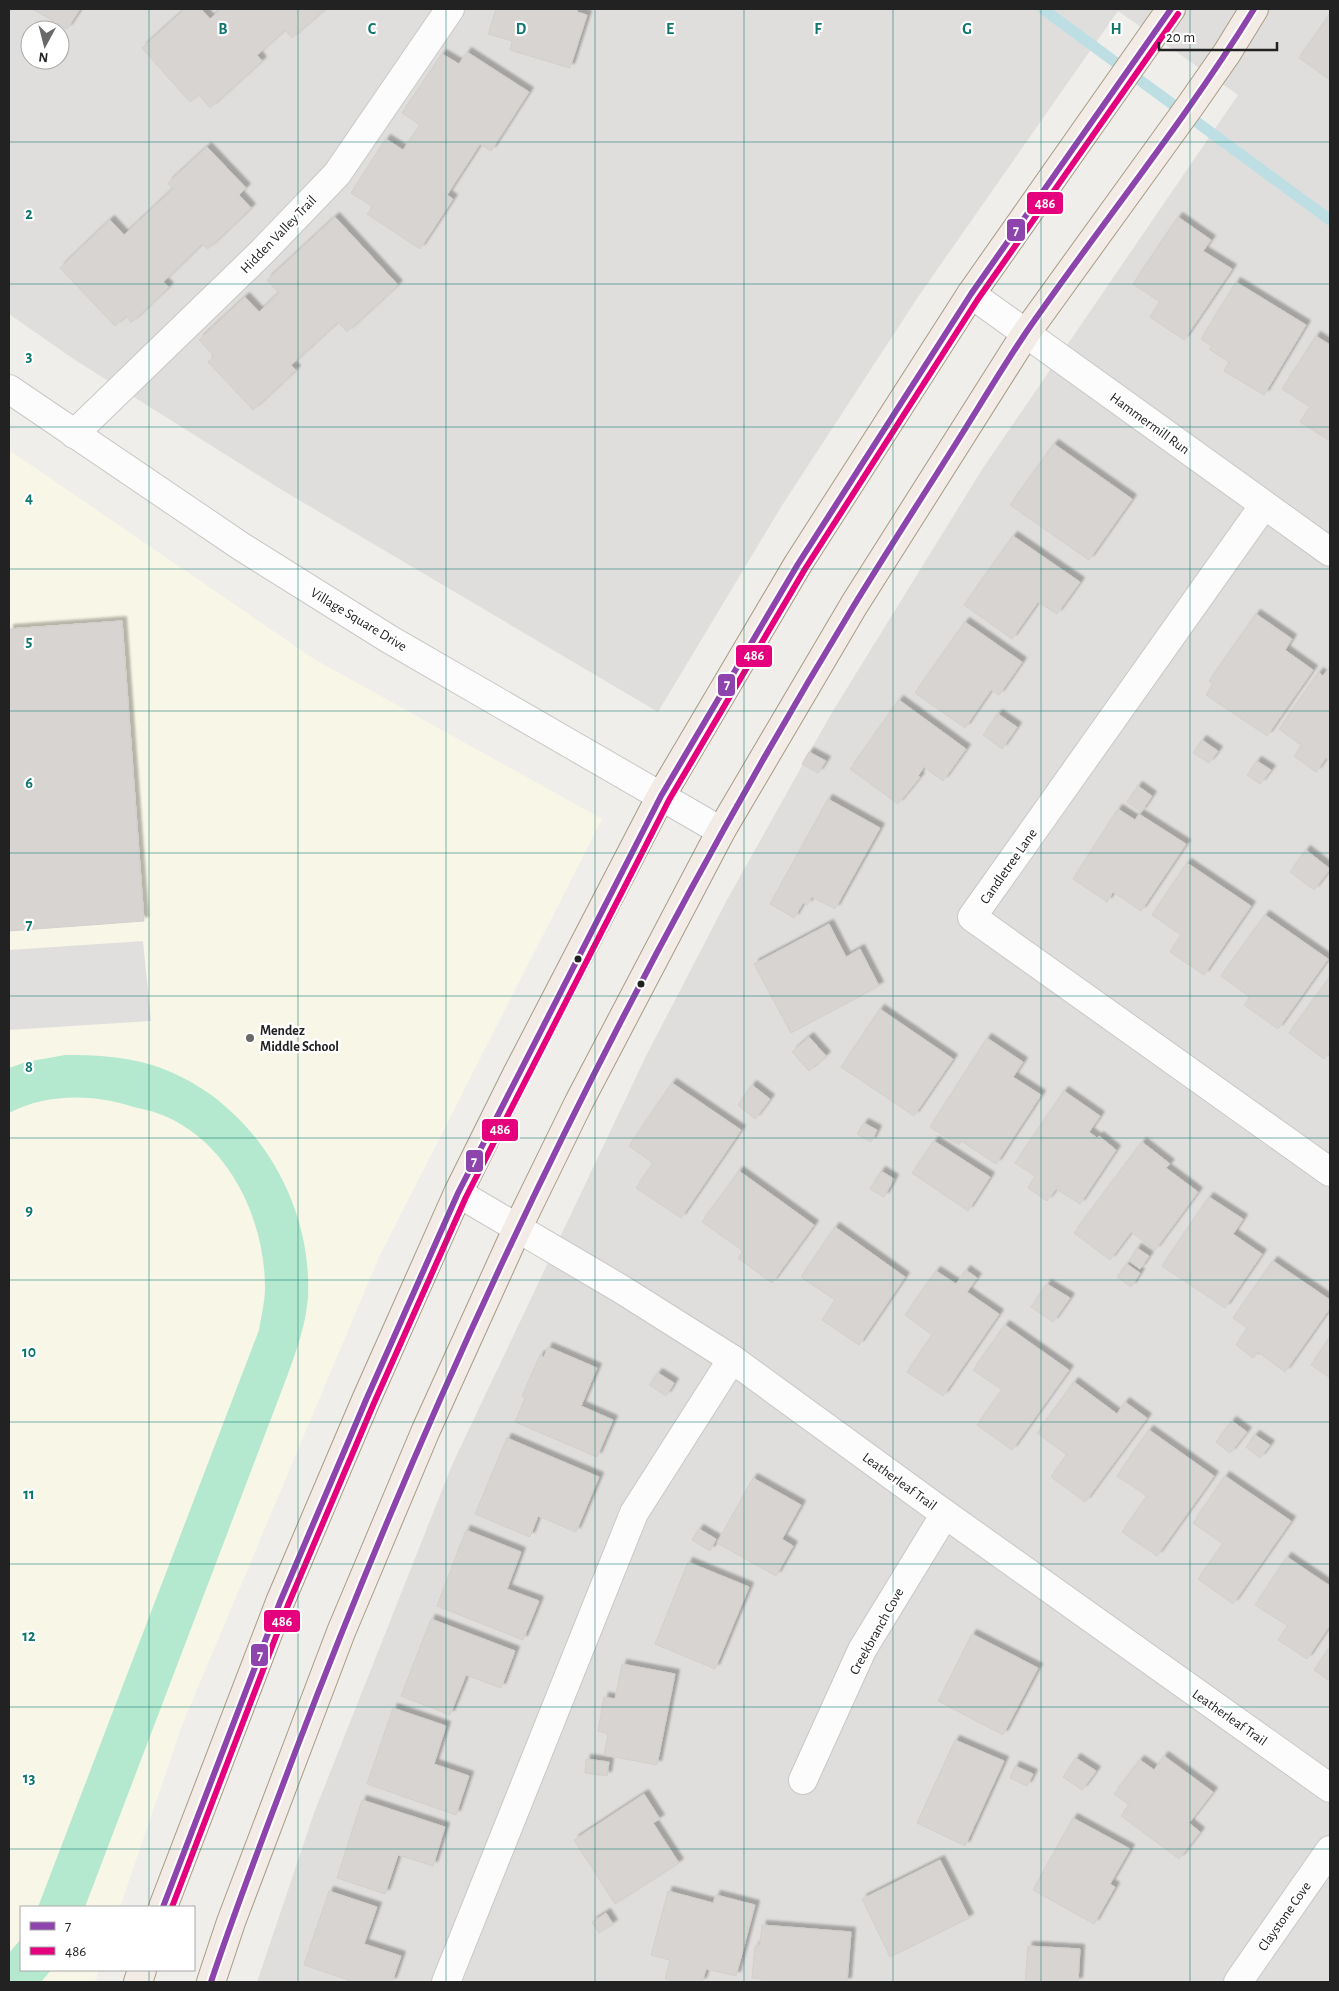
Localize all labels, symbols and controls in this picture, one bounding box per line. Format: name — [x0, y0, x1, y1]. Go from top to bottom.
north arrow — [20, 20, 70, 70]
scale bar — [1159, 20, 1276, 52]
text: B — [218, 21, 228, 37]
text: C — [368, 21, 377, 37]
text: D — [516, 21, 527, 37]
text: E — [666, 21, 674, 37]
text: F — [814, 21, 822, 37]
text: G — [962, 21, 972, 37]
text: H — [1110, 21, 1122, 37]
text: 20 m — [1166, 30, 1195, 45]
text: N — [38, 49, 49, 64]
line badge: 486 — [1026, 191, 1064, 215]
street label: Hidden Valley Trail — [238, 193, 319, 276]
text: 486 — [1035, 197, 1056, 211]
text: 2 — [25, 206, 33, 222]
line badge: 7 — [1006, 218, 1026, 242]
text: 7 — [1013, 224, 1019, 238]
text: 3 — [26, 348, 33, 364]
street label: Hammermill Run — [1107, 390, 1192, 457]
text: 4 — [25, 490, 33, 506]
street label: Village Square Drive — [308, 586, 409, 654]
text: 5 — [26, 633, 33, 649]
line badge: 486 — [735, 644, 773, 668]
text: 486 — [744, 649, 765, 663]
line badge: 7 — [717, 673, 736, 697]
text: 7 — [724, 678, 730, 692]
text: 6 — [25, 775, 33, 791]
street label: Candletree Lane — [978, 827, 1040, 907]
text: 7 — [26, 917, 33, 933]
unlabelled marker — [573, 954, 583, 964]
unlabelled marker — [636, 979, 646, 989]
place label: Mendez Middle School — [260, 1024, 339, 1054]
marker: Mendez Middle School — [244, 1032, 256, 1044]
text: 8 — [25, 1059, 33, 1075]
line badge: 486 — [481, 1118, 519, 1142]
text: 486 — [490, 1123, 511, 1137]
line badge: 7 — [465, 1149, 484, 1173]
text: 7 — [471, 1155, 477, 1169]
text: 9 — [25, 1202, 33, 1218]
text: 10 — [22, 1344, 36, 1360]
street label: Leatherleaf Trail — [860, 1450, 939, 1513]
text: 11 — [23, 1486, 35, 1502]
street label: Creekbranch Cove — [847, 1586, 906, 1677]
line badge: 486 — [263, 1609, 301, 1633]
text: 486 — [272, 1615, 293, 1629]
text: 12 — [22, 1628, 36, 1644]
line badge: 7 — [250, 1643, 269, 1667]
text: 7 — [257, 1649, 263, 1663]
street label: Leatherleaf Trail — [1189, 1687, 1269, 1749]
text: 13 — [23, 1770, 35, 1786]
street label: Claystone Cove — [1256, 1879, 1314, 1954]
legend — [20, 1906, 195, 1971]
text: 7 — [65, 1919, 71, 1934]
text: 486 — [65, 1944, 86, 1959]

